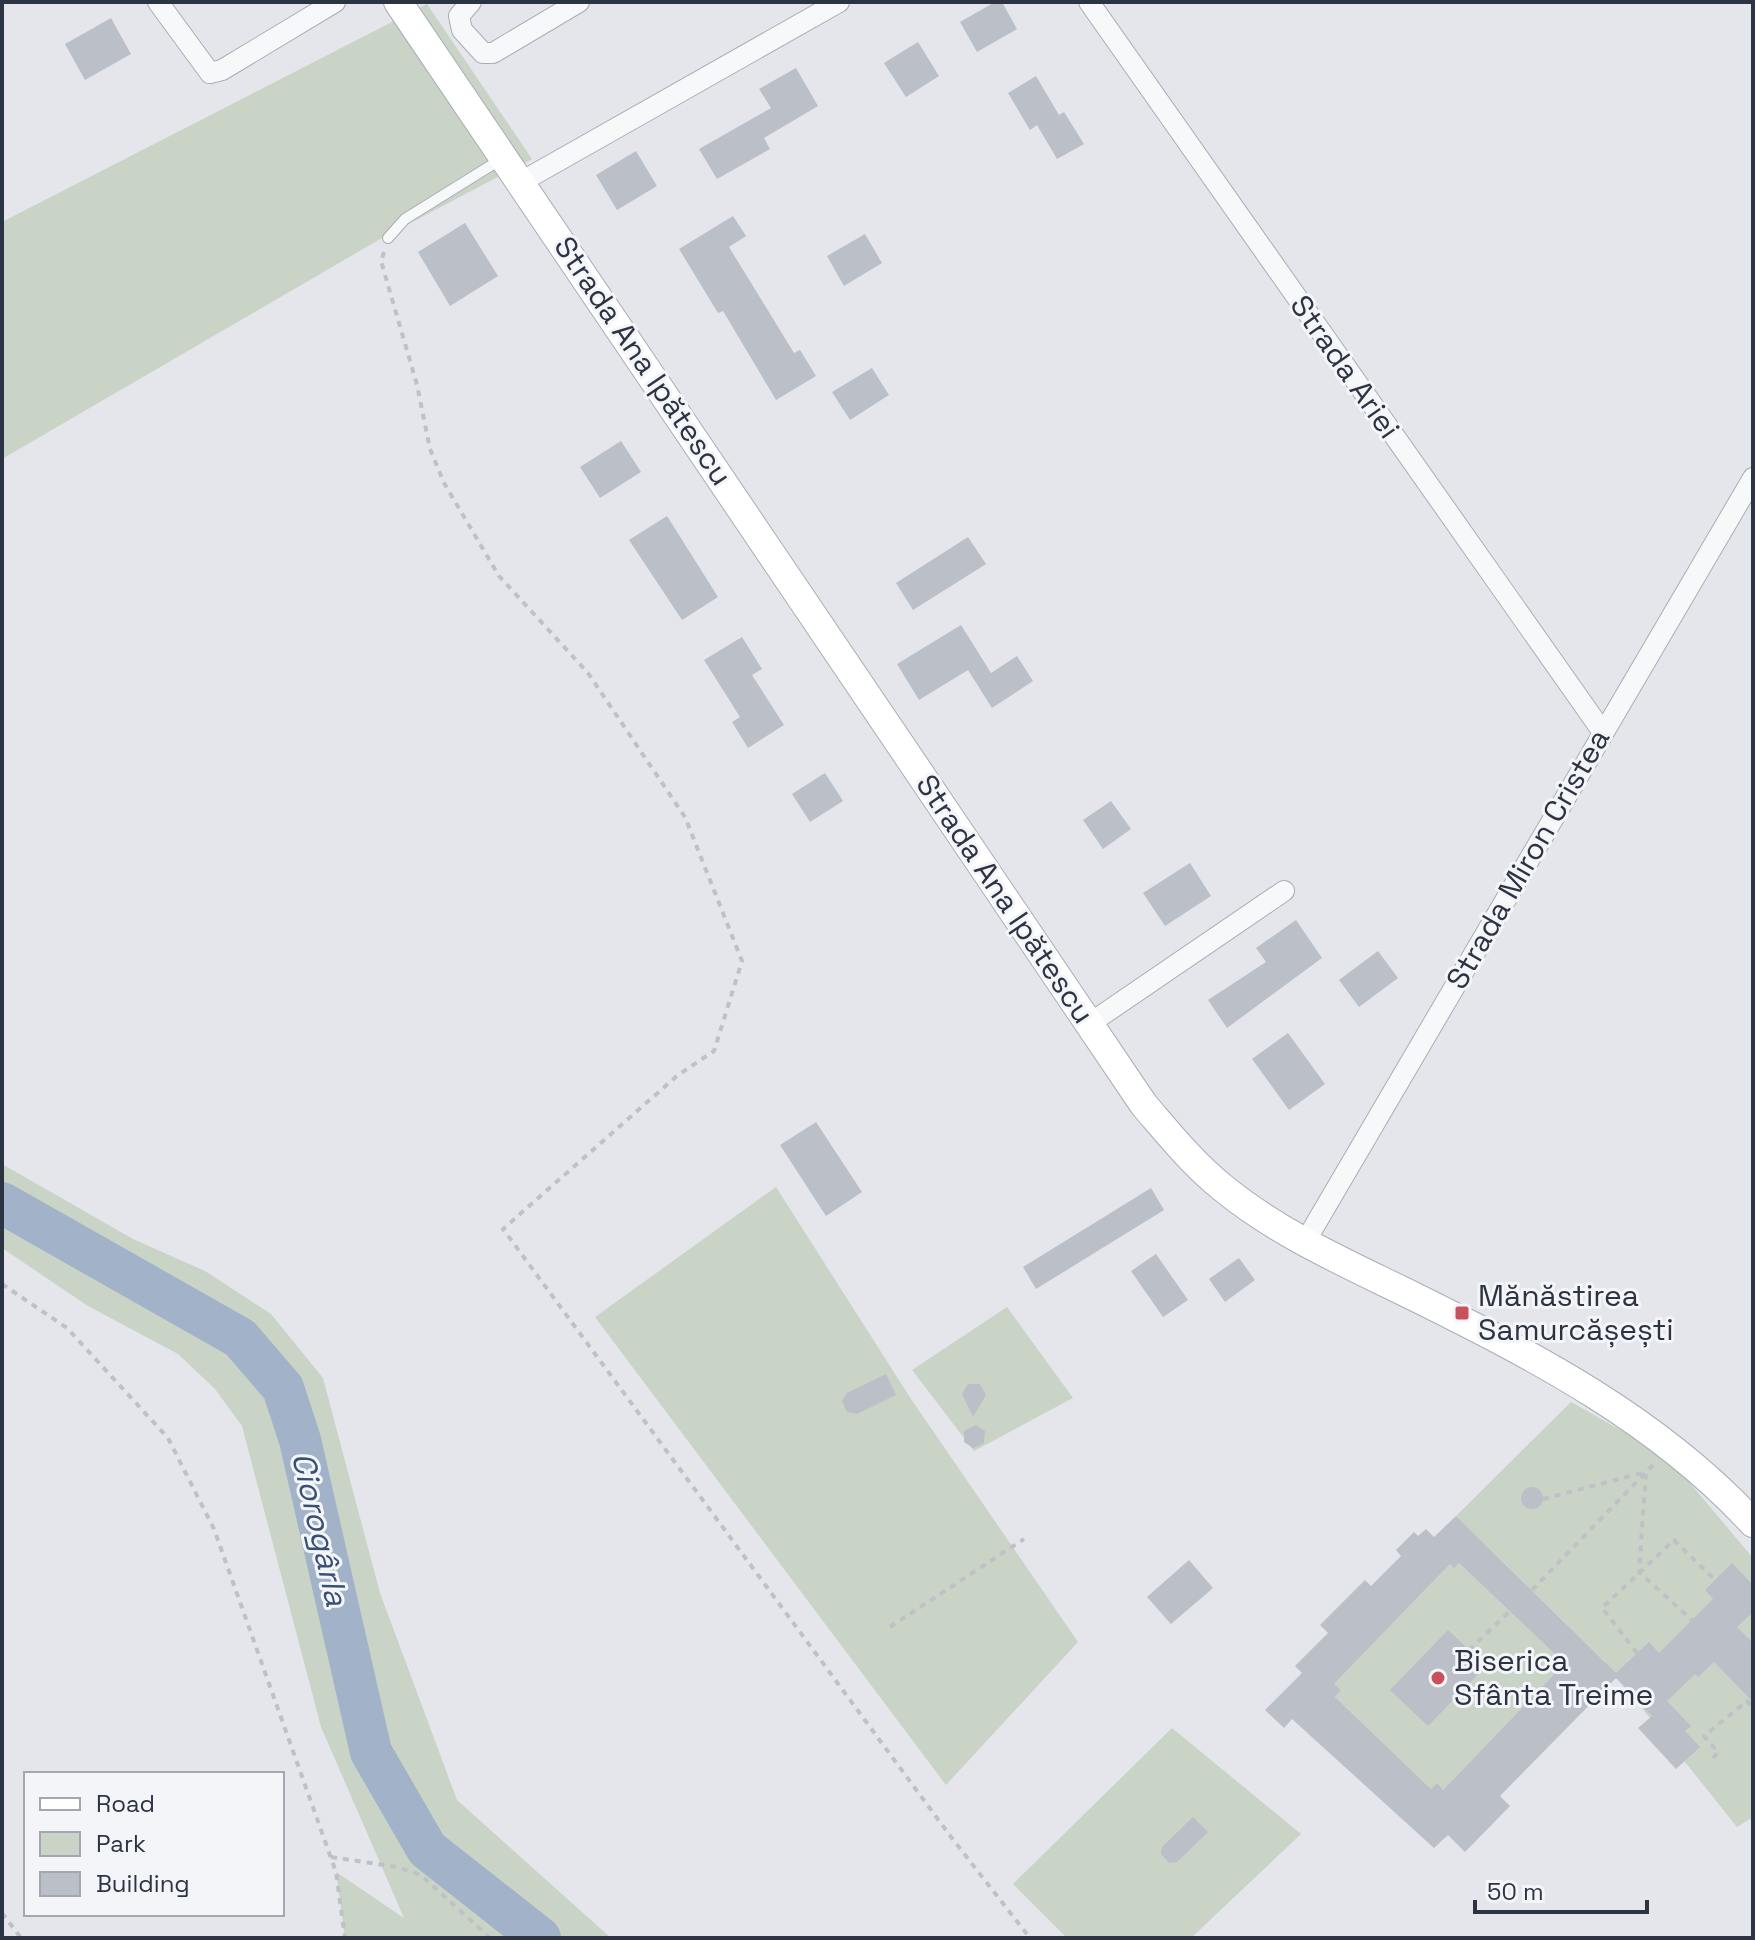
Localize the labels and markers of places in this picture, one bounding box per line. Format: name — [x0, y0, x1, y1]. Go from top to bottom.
place label: Mănăstirea Samurcășești — [1478, 1276, 1674, 1349]
marker: Mănăstirea Samurcășești — [1453, 1304, 1471, 1322]
place label: Biserica Sfânta Treime — [1454, 1641, 1653, 1714]
marker: Biserica Sfânta Treime — [1429, 1669, 1447, 1687]

